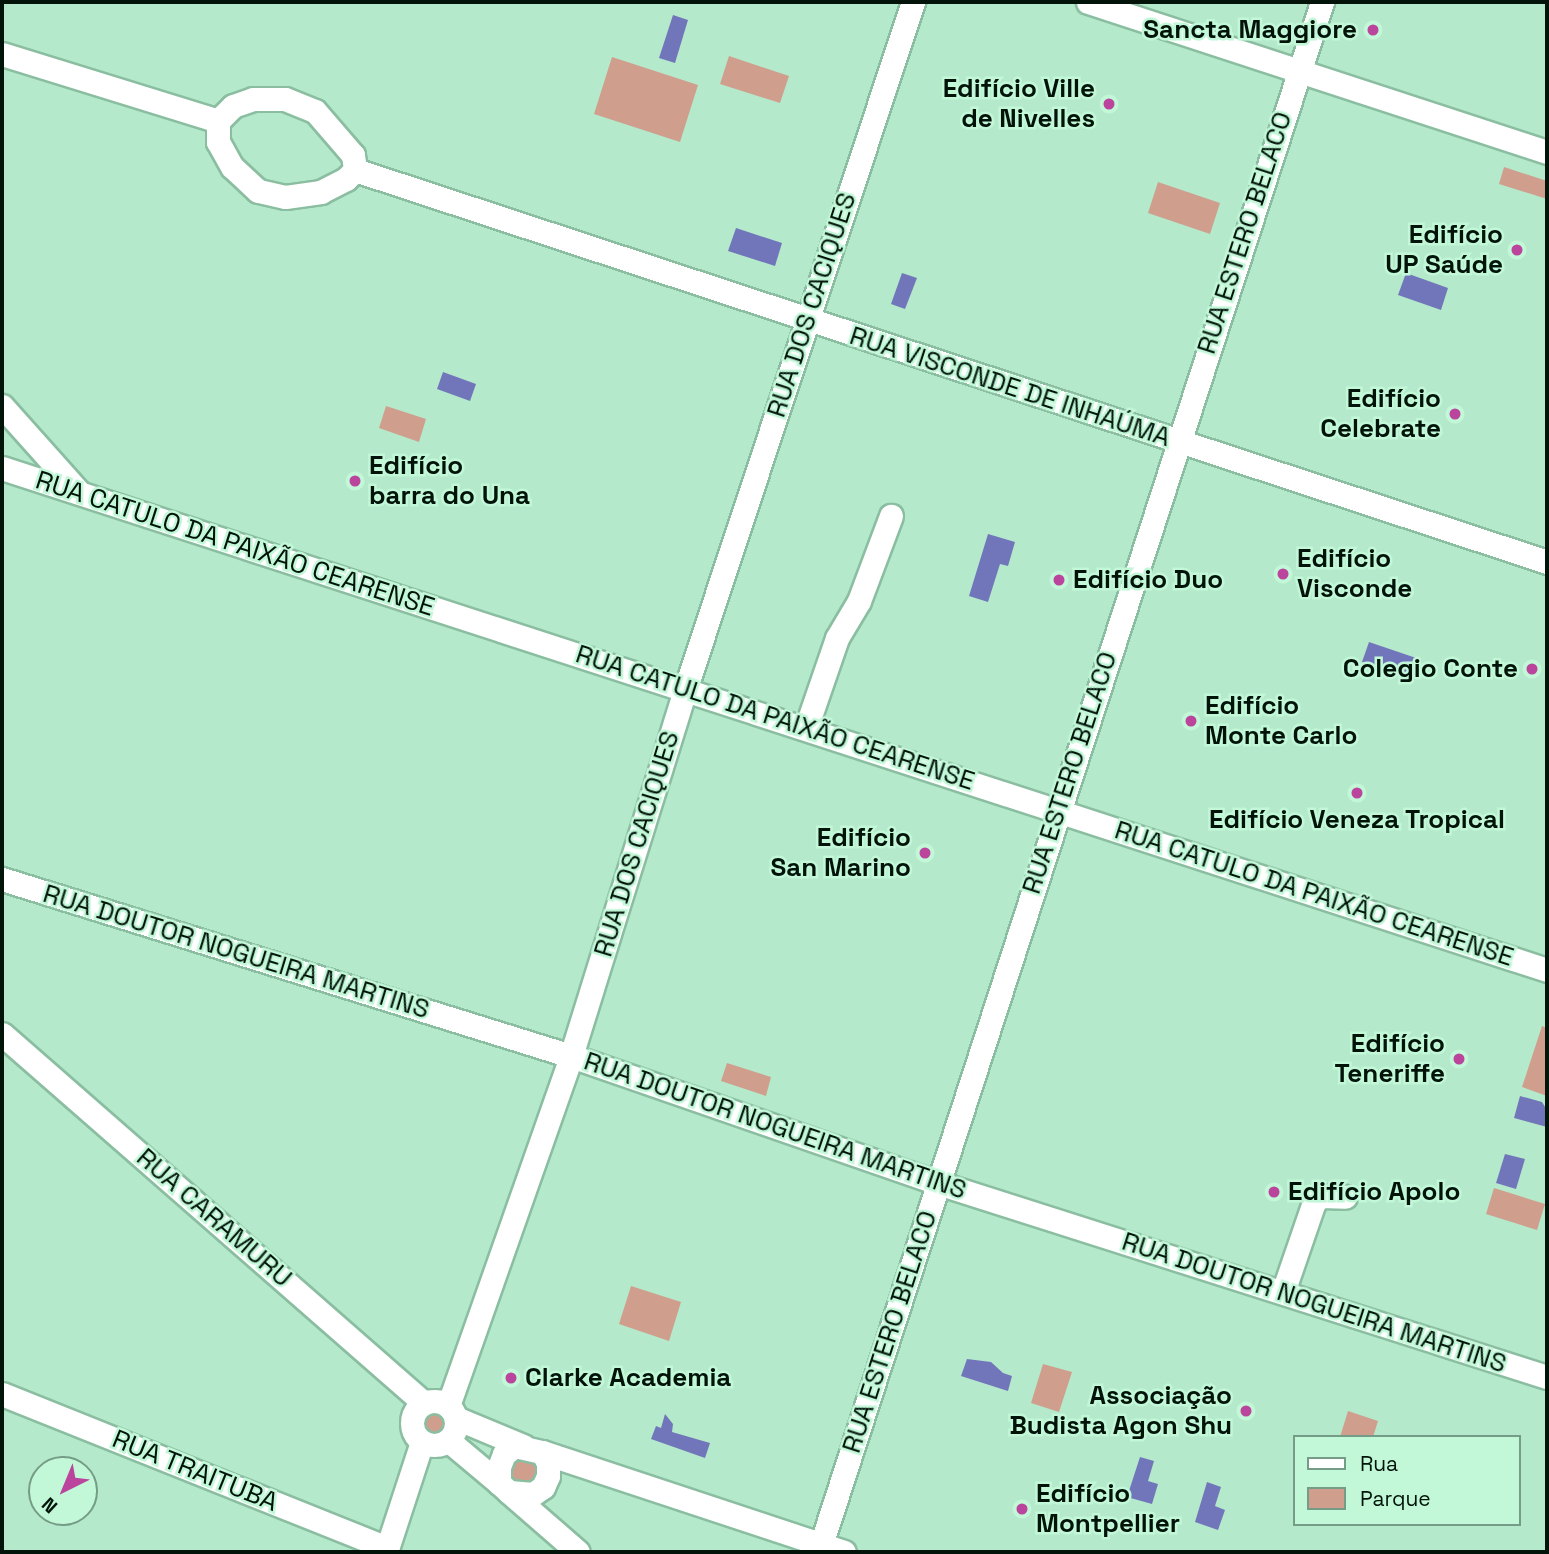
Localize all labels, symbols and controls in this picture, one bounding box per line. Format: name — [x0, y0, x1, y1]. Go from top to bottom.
place label: Sancta Maggiore — [1143, 14, 1357, 46]
marker: Sancta Maggiore — [1363, 20, 1383, 40]
place label: Edifício Ville de Nivelles — [942, 73, 1095, 134]
marker: Edifício Ville de Nivelles — [1101, 96, 1117, 112]
street label: RUA ESTERO BELACO — [1191, 108, 1299, 358]
street label: RUA DOS CACIQUES — [761, 189, 863, 421]
place label: Edifício UP Saúde — [1385, 219, 1503, 280]
marker: Edifício UP Saúde — [1509, 242, 1525, 258]
street label: RUA VISCONDE DE INHAÚMA — [845, 320, 1175, 454]
place label: Edifício Celebrate — [1320, 383, 1441, 444]
marker: Edifício Celebrate — [1447, 406, 1463, 422]
place label: Edifício barra do Una — [369, 450, 530, 512]
street label: RUA CATULO DA PAIXÃO CEARENSE — [31, 465, 439, 623]
marker: Edifício barra do Una — [347, 473, 363, 489]
place label: Edifício Visconde — [1297, 543, 1412, 604]
place label: Edifício Duo — [1073, 564, 1223, 596]
marker: Edifício Visconde — [1275, 566, 1291, 582]
marker: Edifício Duo — [1051, 572, 1067, 588]
street label: RUA CATULO DA PAIXÃO CEARENSE — [571, 639, 979, 797]
street label: RUA ESTERO BELACO — [1016, 648, 1124, 898]
place label: Colegio Conte — [1343, 653, 1518, 685]
marker: Colegio Conte — [1524, 661, 1540, 677]
place label: Edifício Monte Carlo — [1205, 690, 1357, 752]
marker: Edifício Monte Carlo — [1183, 713, 1199, 729]
street label: RUA DOS CACIQUES — [588, 727, 686, 961]
marker: Edifício Veneza Tropical — [1349, 785, 1365, 801]
place label: Edifício Veneza Tropical — [1209, 804, 1505, 836]
street label: RUA CATULO DA PAIXÃO CEARENSE — [1110, 815, 1518, 973]
place label: Edifício San Marino — [770, 822, 911, 884]
marker: Edifício San Marino — [917, 845, 933, 861]
street label: RUA DOUTOR NOGUEIRA MARTINS — [39, 878, 433, 1026]
place label: Edifício Teneriffe — [1335, 1028, 1445, 1090]
street label: RUA DOUTOR NOGUEIRA MARTINS — [580, 1046, 970, 1206]
marker: Edifício Teneriffe — [1451, 1051, 1467, 1067]
street label: RUA CARAMURU — [130, 1142, 298, 1294]
place label: Edifício Apolo — [1288, 1176, 1461, 1208]
marker: Edifício Apolo — [1266, 1184, 1282, 1200]
street label: RUA ESTERO BELACO — [836, 1207, 944, 1457]
street label: RUA DOUTOR NOGUEIRA MARTINS — [1118, 1226, 1510, 1380]
place label: Clarke Academia — [525, 1362, 732, 1394]
marker: Clarke Academia — [503, 1370, 519, 1386]
place label: Associação Budista Agon Shu — [1009, 1380, 1232, 1442]
marker: Associação Budista Agon Shu — [1238, 1403, 1254, 1419]
street label: RUA TRAITUBA — [107, 1423, 283, 1519]
legend — [1294, 1435, 1521, 1526]
text: Rua — [1360, 1450, 1398, 1477]
north arrow — [28, 1456, 98, 1526]
place label: Edifício Montpellier — [1036, 1478, 1180, 1540]
text: Parque — [1360, 1485, 1431, 1512]
text: N — [37, 1492, 63, 1519]
marker: Edifício Montpellier — [1014, 1501, 1030, 1517]

